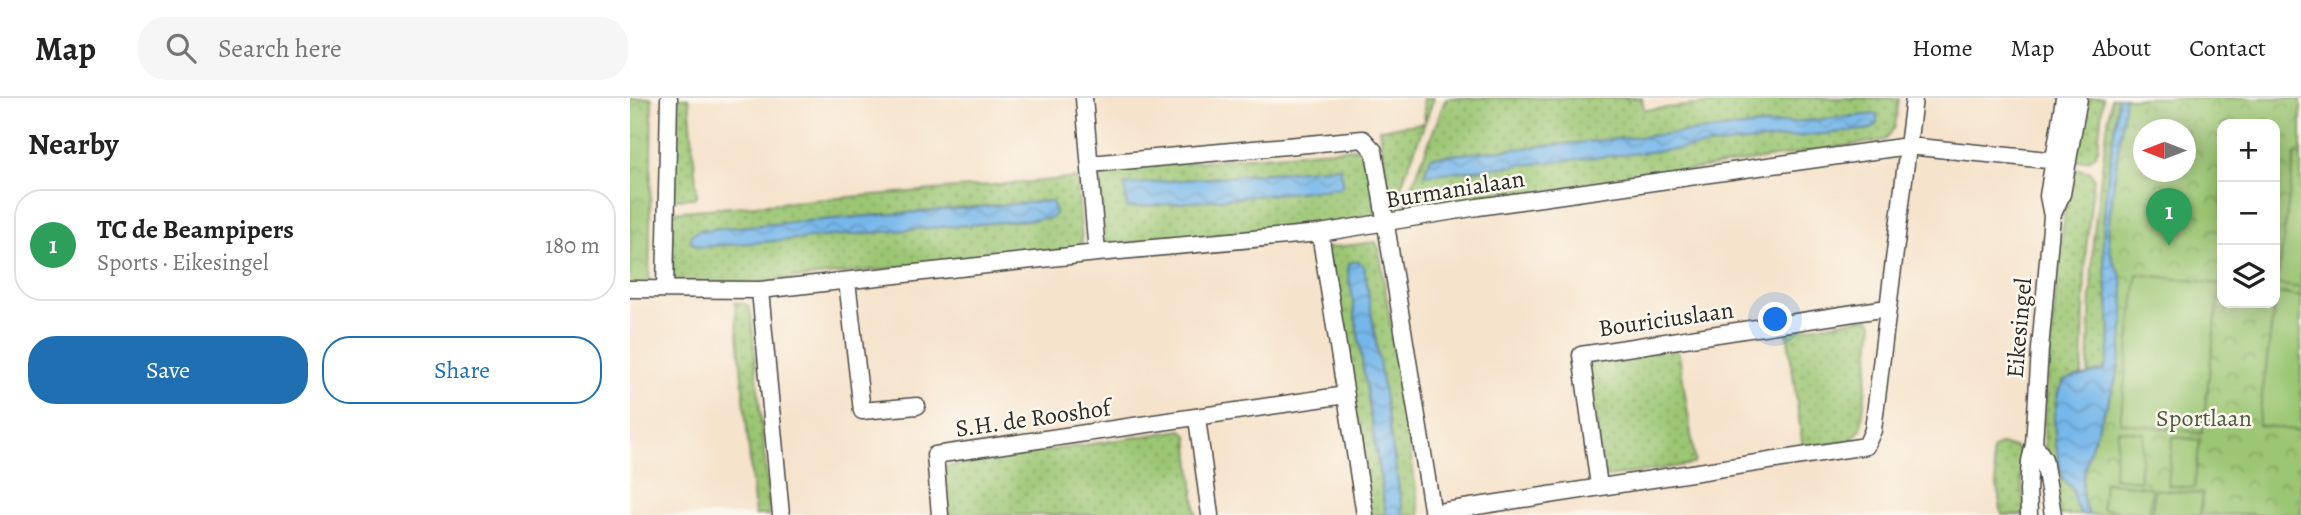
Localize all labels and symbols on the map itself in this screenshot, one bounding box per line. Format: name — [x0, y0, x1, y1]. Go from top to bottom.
north arrow — [2133, 119, 2196, 182]
street label: Burmanialaan — [1383, 162, 1527, 216]
pin: 1 — [2146, 188, 2192, 246]
street label: Eikesingel — [1999, 276, 2039, 380]
street label: Bouriciuslaan — [1596, 294, 1736, 344]
your location — [1758, 302, 1792, 336]
street label: S.H. de Rooshof — [953, 391, 1116, 445]
park label: Sportlaan — [2156, 402, 2252, 434]

